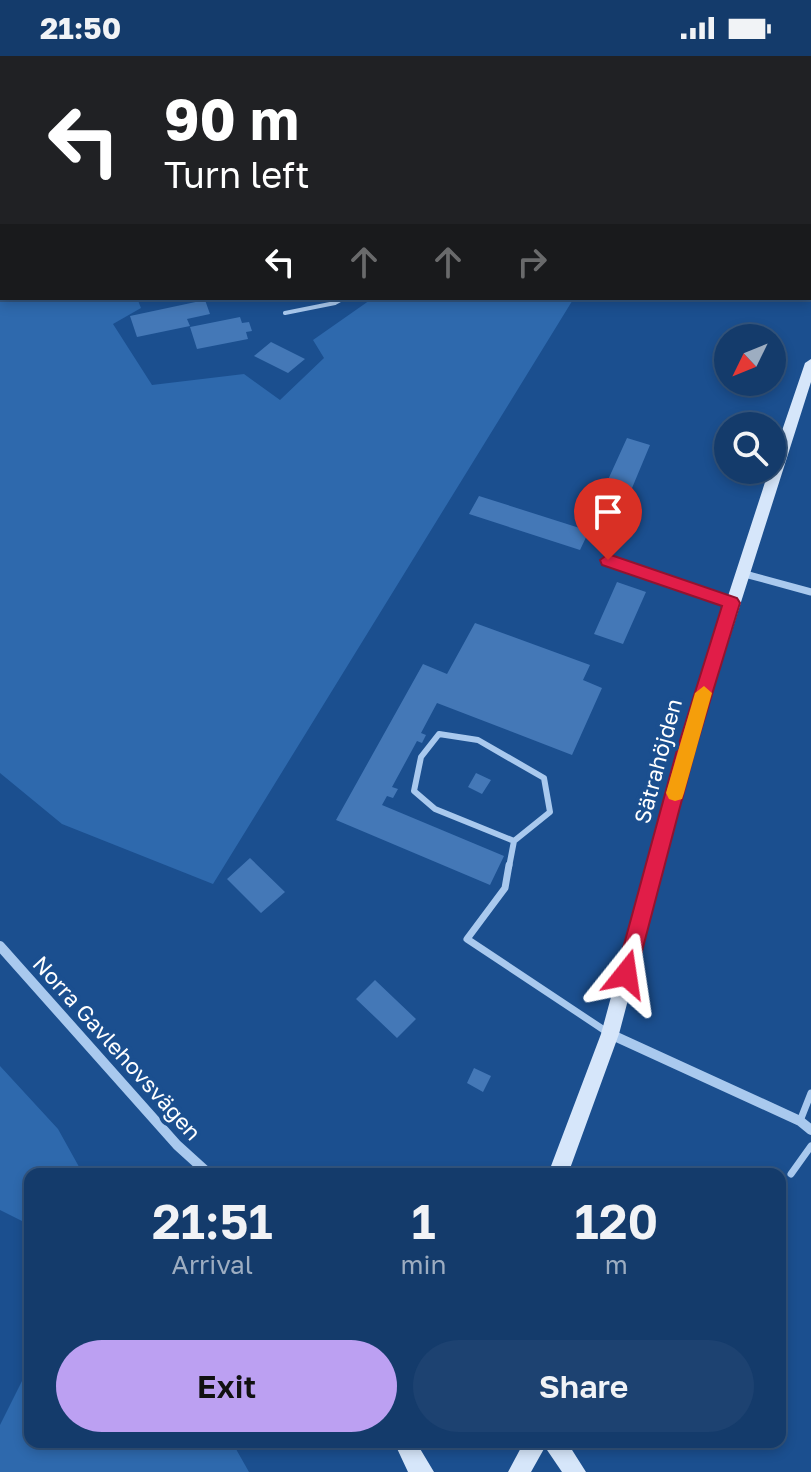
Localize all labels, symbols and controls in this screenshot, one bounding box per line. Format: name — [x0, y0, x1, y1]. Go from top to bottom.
text: 21:50 — [40, 10, 121, 46]
text: 90 m — [164, 85, 299, 152]
icon: left — [32, 88, 136, 192]
text: Turn left — [164, 153, 310, 196]
icon: left — [258, 240, 302, 284]
icon: ahead — [342, 240, 386, 284]
icon: ahead — [426, 240, 470, 284]
icon: right — [510, 240, 554, 284]
north arrow — [714, 324, 786, 396]
map controls — [714, 324, 786, 484]
button: search — [714, 412, 786, 484]
pin — [574, 478, 642, 560]
icon: arrive — [586, 490, 630, 534]
street label: Sätrahöjden — [628, 695, 687, 826]
position arrow — [584, 932, 668, 1016]
street label: Norra Gavlehovsvägen — [28, 950, 207, 1145]
text: 21:51 — [152, 1192, 273, 1250]
text: 1 — [411, 1192, 436, 1250]
text: 120 — [574, 1192, 658, 1250]
text: Arrival — [172, 1249, 253, 1280]
text: min — [401, 1249, 447, 1280]
text: m — [605, 1249, 628, 1280]
button: Exit — [56, 1340, 397, 1432]
button: Share — [413, 1340, 754, 1432]

